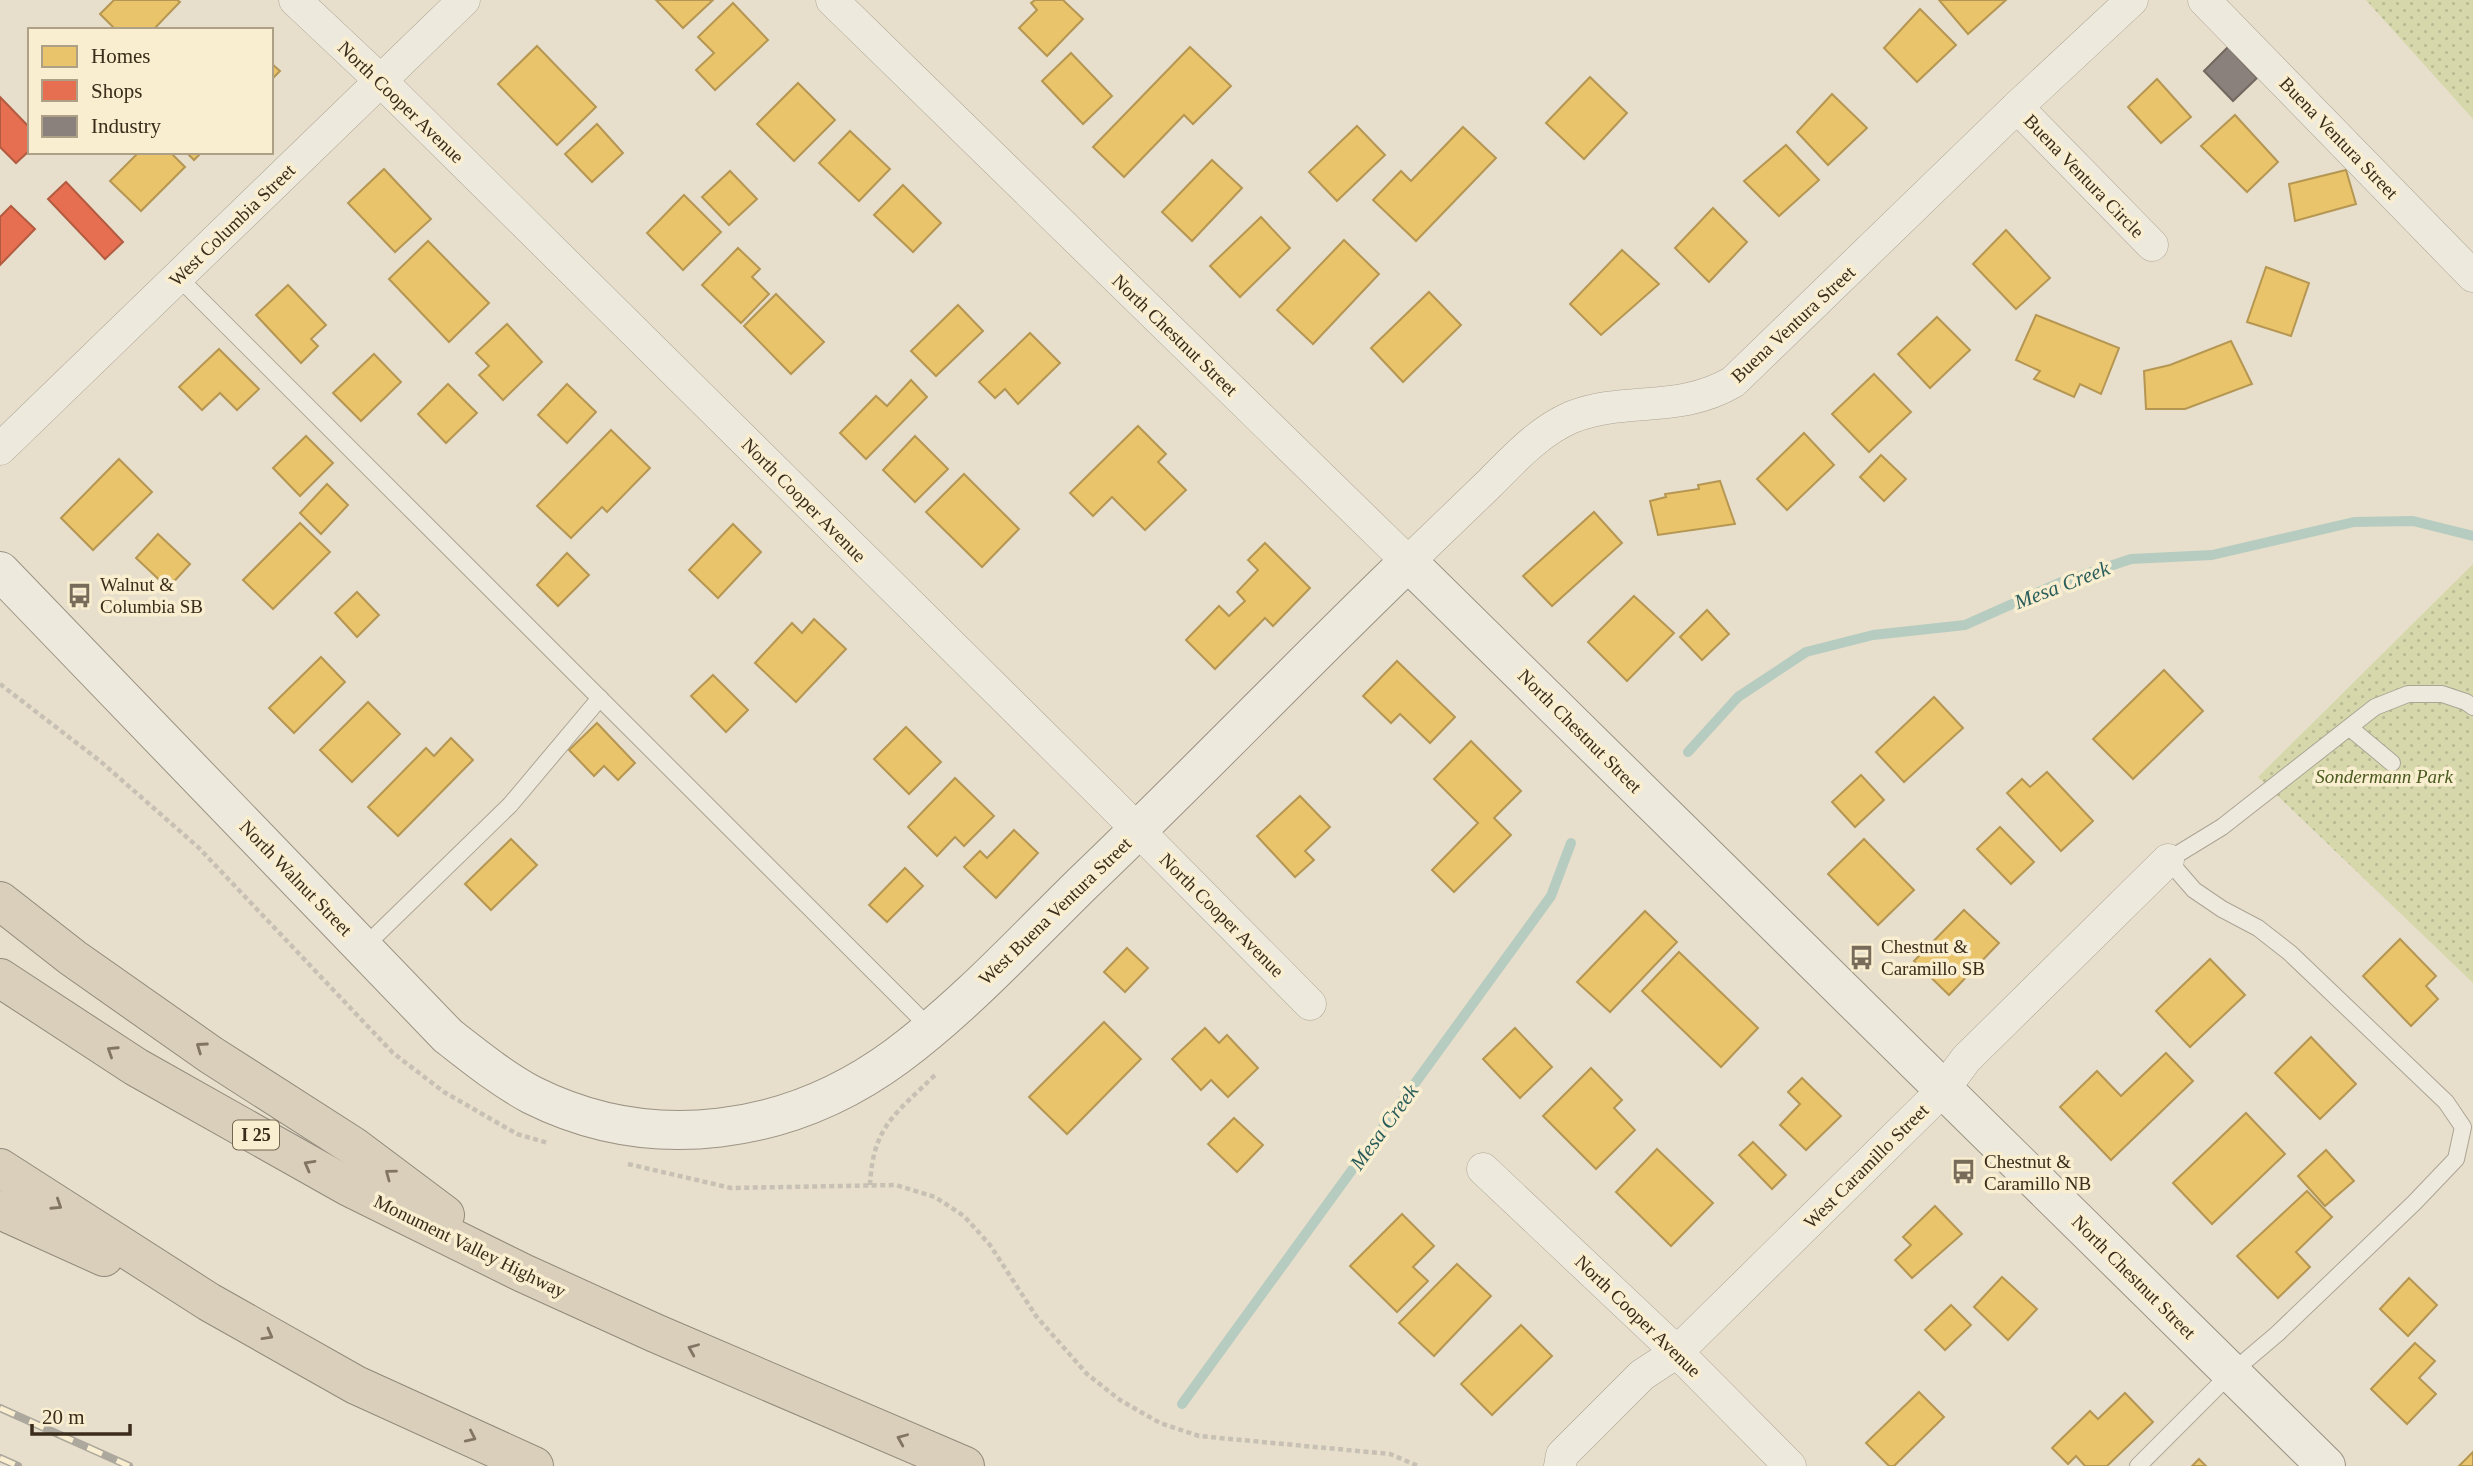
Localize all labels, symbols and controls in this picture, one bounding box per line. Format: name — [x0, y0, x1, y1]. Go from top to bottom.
legend — [28, 28, 273, 154]
street label: North Cooper Avenue — [334, 37, 468, 167]
text: Homes — [91, 44, 151, 68]
street label: Buena Ventura Street — [2275, 73, 2403, 204]
text: Shops — [91, 79, 142, 103]
street label: Buena Ventura Circle — [2020, 110, 2148, 242]
text: Industry — [91, 114, 161, 138]
street label: West Columbia Street — [165, 159, 300, 290]
street label: Buena Ventura Street — [1727, 261, 1860, 387]
street label: North Chestnut Street — [1108, 270, 1242, 401]
street label: North Cooper Avenue — [738, 434, 870, 566]
water label: Mesa Creek — [2010, 556, 2114, 614]
place label: Walnut & Columbia SB — [100, 574, 203, 617]
bus stop icon: Walnut & Columbia SB — [66, 581, 94, 609]
street label: North Chestnut Street — [1514, 665, 1647, 798]
park label: Sondermann Park — [2315, 766, 2453, 787]
street label: North Walnut Street — [236, 816, 357, 941]
street label: West Buena Ventura Street — [975, 832, 1136, 989]
street label: North Cooper Avenue — [1156, 849, 1288, 981]
place label: Chestnut & Caramillo SB — [1881, 936, 1985, 979]
bus stop icon: Chestnut & Caramillo SB — [1847, 943, 1875, 971]
one-way arrow — [195, 1042, 208, 1055]
one-way arrow — [106, 1047, 119, 1060]
water label: Mesa Creek — [1344, 1079, 1424, 1175]
street label: West Caramillo Street — [1799, 1099, 1933, 1233]
road number: I 25 — [233, 1120, 279, 1150]
place label: Chestnut & Caramillo NB — [1984, 1151, 2091, 1194]
bus stop icon: Chestnut & Caramillo NB — [1950, 1158, 1978, 1186]
one-way arrow — [304, 1160, 316, 1173]
one-way arrow — [385, 1169, 397, 1182]
street label: Monument Valley Highway — [371, 1190, 570, 1302]
one-way arrow — [50, 1196, 63, 1209]
street label: North Chestnut Street — [2068, 1211, 2201, 1344]
street label: North Cooper Avenue — [1571, 1251, 1705, 1381]
one-way arrow — [261, 1327, 274, 1340]
one-way arrow — [688, 1343, 700, 1357]
scale bar — [32, 1392, 130, 1436]
text: 20 m — [42, 1405, 85, 1429]
one-way arrow — [464, 1429, 476, 1443]
one-way arrow — [897, 1433, 909, 1447]

